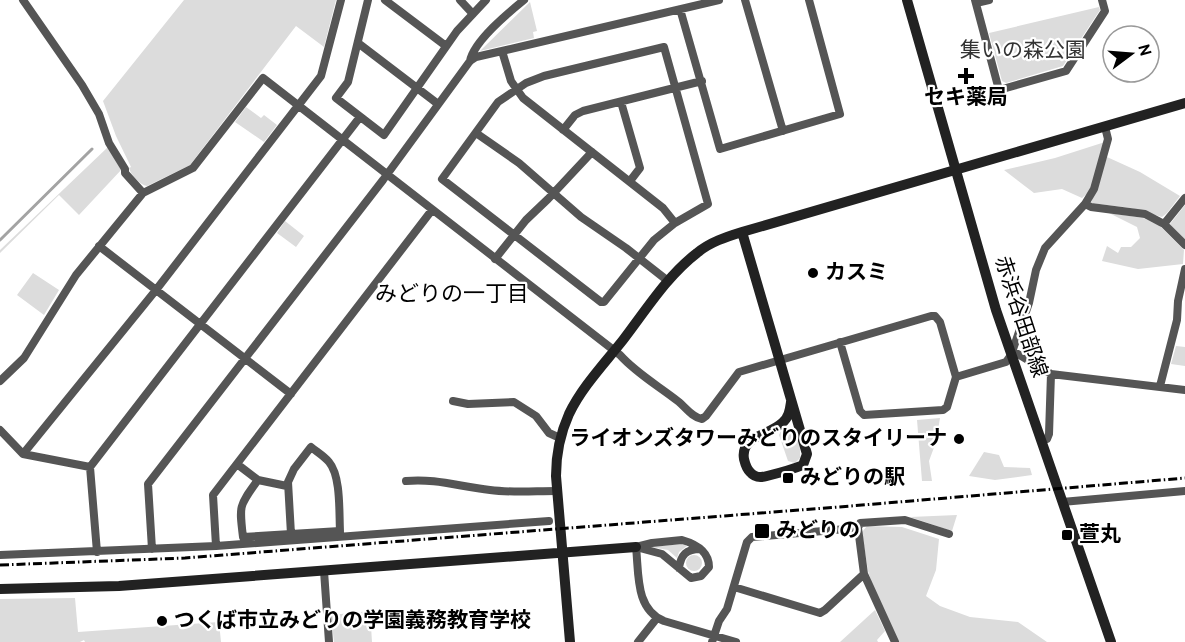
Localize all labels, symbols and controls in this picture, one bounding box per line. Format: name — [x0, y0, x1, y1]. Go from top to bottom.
north arrow — [1101, 24, 1161, 84]
park label: 集いの森公園 — [960, 38, 1086, 65]
text: N — [1132, 42, 1155, 59]
marker: セキ薬局 — [959, 69, 973, 83]
place label: セキ薬局 — [924, 85, 1008, 112]
street label: 赤浜谷田部線 — [988, 253, 1052, 381]
place label: カスミ — [825, 260, 888, 287]
marker: カスミ — [806, 266, 820, 280]
district label: みどりの一丁目 — [375, 282, 529, 309]
place label: ライオンズタワーみどりのスタイリーナ — [569, 426, 947, 453]
marker: ライオンズタワーみどりのスタイリーナ — [952, 432, 966, 446]
place label: みどりの駅 — [800, 465, 905, 492]
marker: みどりの駅 — [781, 471, 795, 485]
place label: みどりの — [776, 518, 860, 545]
marker: みどりの — [753, 522, 771, 540]
place label: 萱丸 — [1079, 522, 1121, 549]
marker: 萱丸 — [1060, 528, 1074, 542]
place label: つくば市立みどりの学園義務教育学校 — [174, 608, 531, 635]
marker: つくば市立みどりの学園義務教育学校 — [155, 614, 169, 628]

